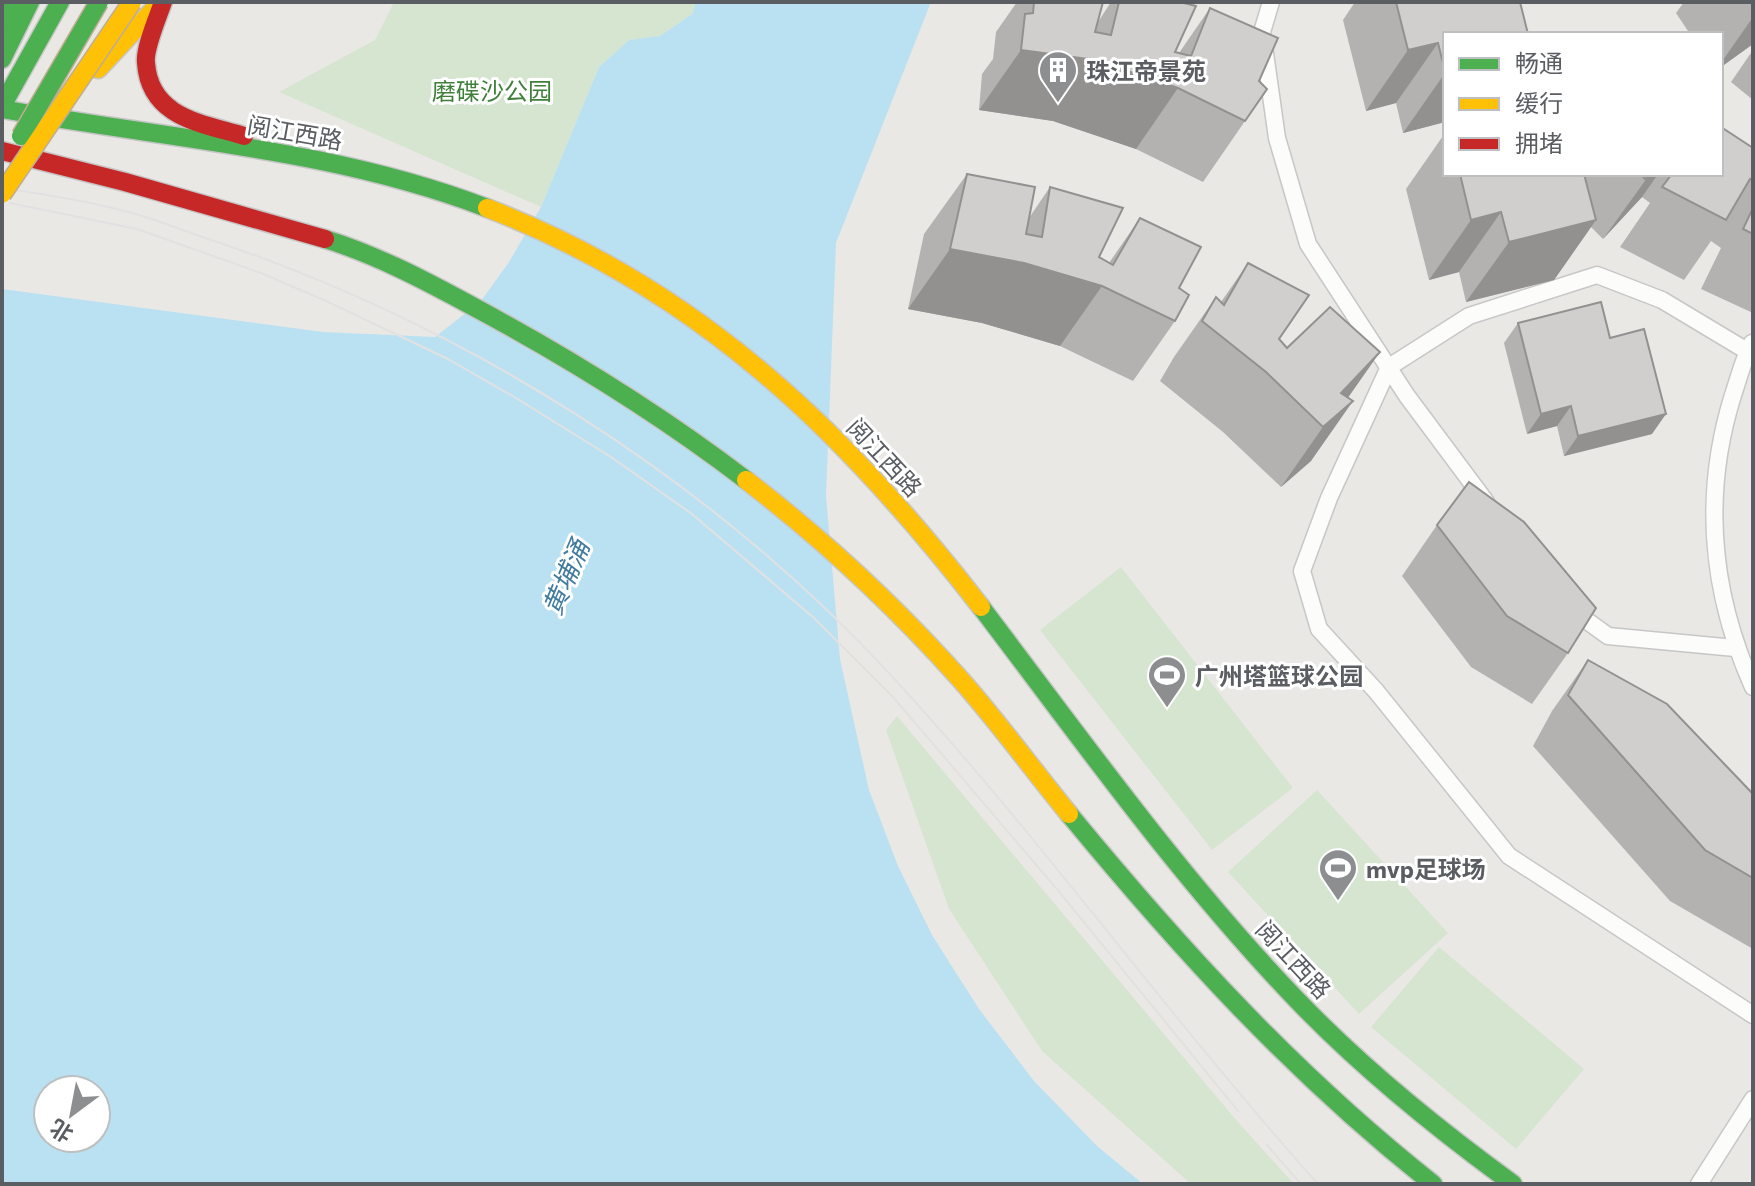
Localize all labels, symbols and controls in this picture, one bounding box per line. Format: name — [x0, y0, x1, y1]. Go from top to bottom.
legend — [1443, 32, 1723, 176]
text: 畅通 — [1515, 48, 1563, 77]
building icon: 珠江帝景苑 — [1037, 49, 1079, 104]
place label: 珠江帝景苑 — [1086, 56, 1206, 85]
park label: 磨碟沙公园 — [432, 76, 552, 105]
text: 缓行 — [1515, 88, 1563, 117]
street label: 阅江西路 — [245, 109, 345, 155]
text: 拥堵 — [1515, 128, 1563, 157]
street label: 阅江西路 — [842, 412, 928, 502]
water label: 黄埔涌 — [535, 532, 596, 619]
sports icon: 广州塔篮球公园 — [1146, 654, 1188, 709]
place label: 广州塔篮球公园 — [1195, 661, 1363, 690]
sports icon: mvp足球场 — [1317, 847, 1359, 902]
place label: mvp足球场 — [1366, 854, 1486, 883]
street label: 阅江西路 — [1251, 914, 1337, 1004]
north arrow — [32, 1074, 112, 1154]
text: 北 — [45, 1114, 78, 1149]

